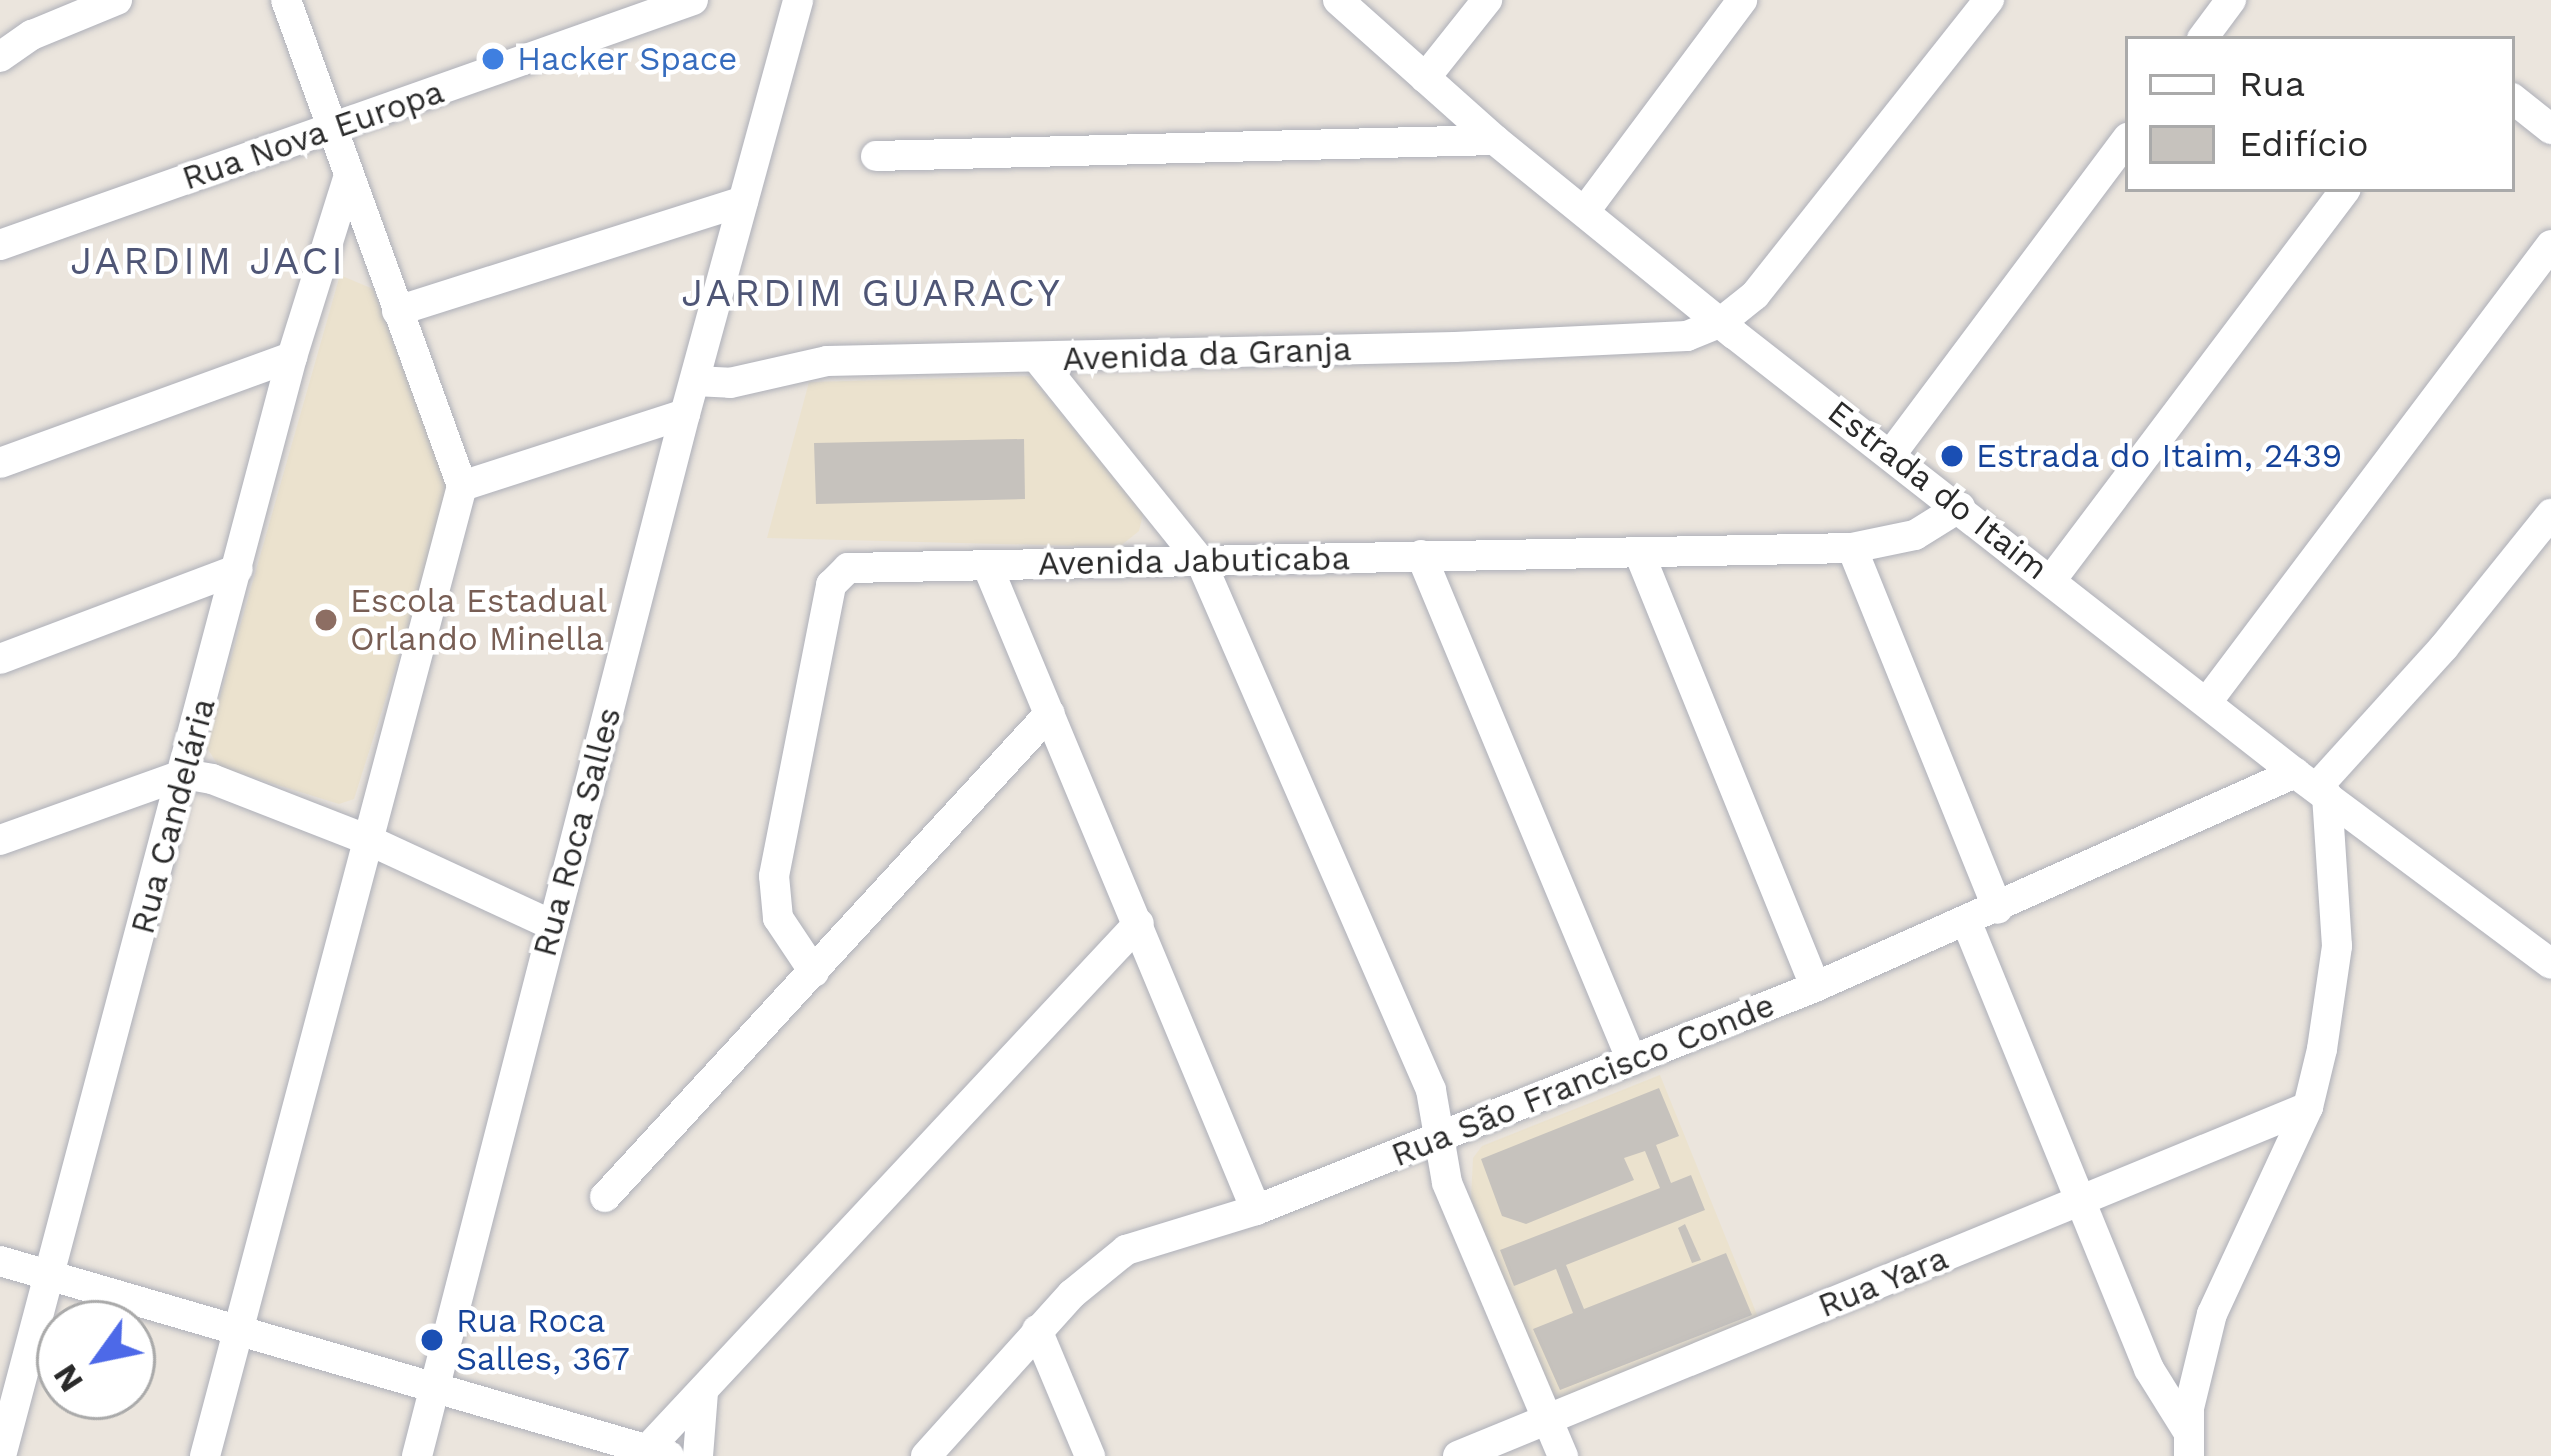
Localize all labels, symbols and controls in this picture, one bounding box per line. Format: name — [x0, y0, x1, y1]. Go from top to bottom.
legend — [2125, 36, 2515, 192]
place label: Hacker Space — [517, 39, 738, 79]
marker: Hacker Space — [480, 46, 506, 72]
text: Rua — [2239, 63, 2305, 105]
street label: Rua Nova Europa — [176, 71, 450, 199]
text: Edifício — [2239, 123, 2369, 165]
district label: JARDIM JACI — [70, 238, 346, 284]
district label: JARDIM GUARACY — [681, 270, 1063, 316]
street label: Avenida da Granja — [1061, 329, 1353, 379]
street label: Estrada do Itaim — [1820, 392, 2056, 588]
place label: Estrada do Itaim, 2439 — [1976, 436, 2343, 476]
marker: Estrada do Itaim, 2439 — [1939, 443, 1965, 469]
street label: Avenida Jabuticaba — [1037, 538, 1351, 584]
place label: Escola Estadual Orlando Minella — [350, 581, 608, 659]
marker: Escola Estadual Orlando Minella — [313, 607, 339, 633]
street label: Rua Candelária — [122, 693, 224, 939]
street label: Rua Roca Salles — [525, 702, 629, 962]
street label: Rua São Francisco Conde — [1385, 985, 1781, 1175]
street label: Rua Yara — [1811, 1238, 1955, 1326]
north arrow — [36, 1300, 156, 1420]
place label: Rua Roca Salles, 367 — [456, 1301, 630, 1379]
marker: Rua Roca Salles, 367 — [419, 1327, 445, 1353]
text: N — [45, 1357, 91, 1399]

